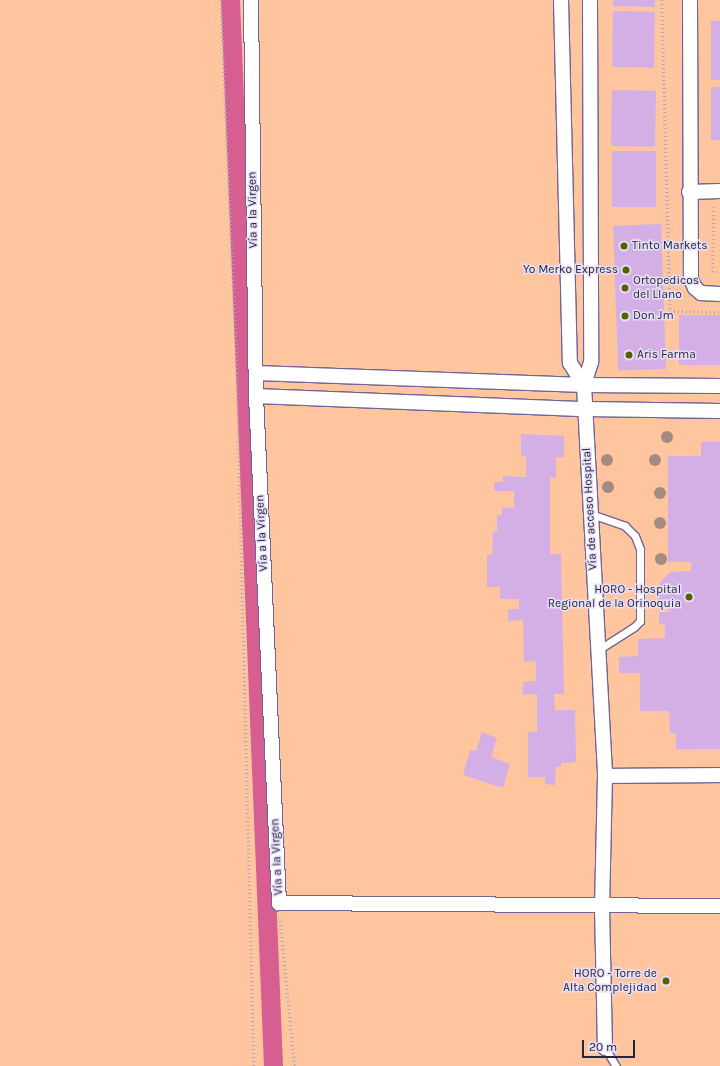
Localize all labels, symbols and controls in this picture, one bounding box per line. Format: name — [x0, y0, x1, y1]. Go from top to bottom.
street label: Vía a la Virgen — [245, 172, 261, 248]
place label: Tinto Markets — [632, 239, 708, 253]
marker: Tinto Markets — [619, 241, 629, 251]
place label: Yo Merko Express — [523, 263, 618, 277]
marker: Yo Merko Express — [621, 265, 631, 275]
place label: Ortopedicos del Llano — [633, 274, 699, 302]
marker: Ortopedicos del Llano — [620, 283, 630, 293]
place label: Don Jm — [633, 309, 674, 323]
marker: Don Jm — [620, 311, 630, 321]
place label: Aris Farma — [637, 348, 696, 362]
marker: Aris Farma — [624, 350, 634, 360]
street label: Vía de acceso Hospital — [580, 447, 600, 571]
street label: Vía a la Virgen — [253, 494, 271, 572]
place label: HORO - Hospital Regional de la Orinoquia — [548, 583, 681, 611]
marker: HORO - Hospital Regional de la Orinoquia — [684, 592, 694, 602]
street label: Vía a la Virgen — [268, 818, 286, 896]
place label: HORO - Torre de Alta Complejidad — [563, 967, 657, 995]
marker: HORO - Torre de Alta Complejidad — [660, 975, 672, 987]
scale bar — [584, 1032, 637, 1058]
text: 20 m — [589, 1040, 617, 1054]

